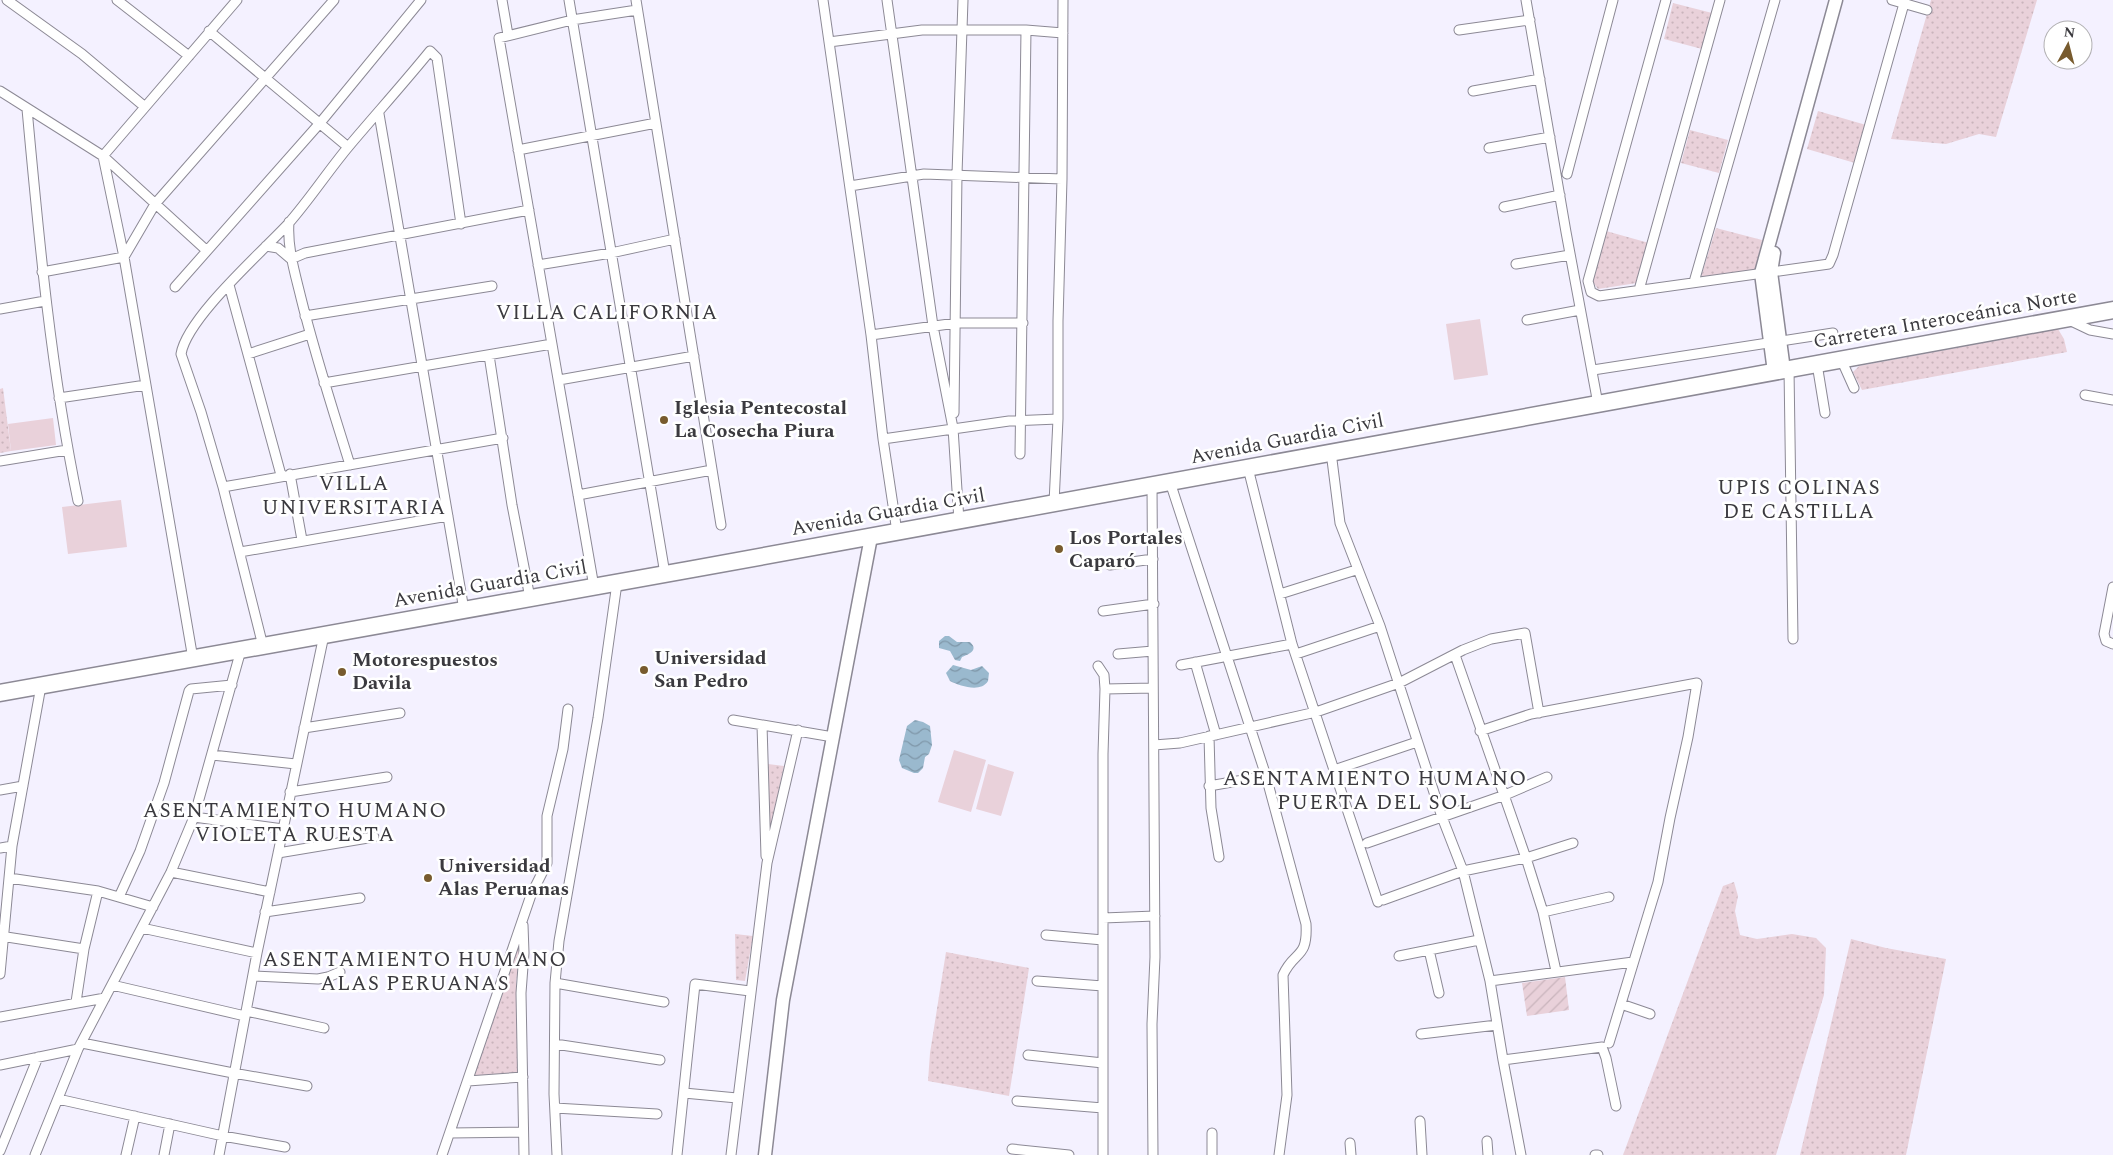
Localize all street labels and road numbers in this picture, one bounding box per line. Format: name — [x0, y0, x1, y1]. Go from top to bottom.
street label: Carretera Interoceánica Norte — [1811, 281, 2079, 357]
street label: Avenida Guardia Civil — [1188, 406, 1386, 472]
street label: Avenida Guardia Civil — [789, 480, 987, 544]
street label: Avenida Guardia Civil — [391, 552, 589, 616]

